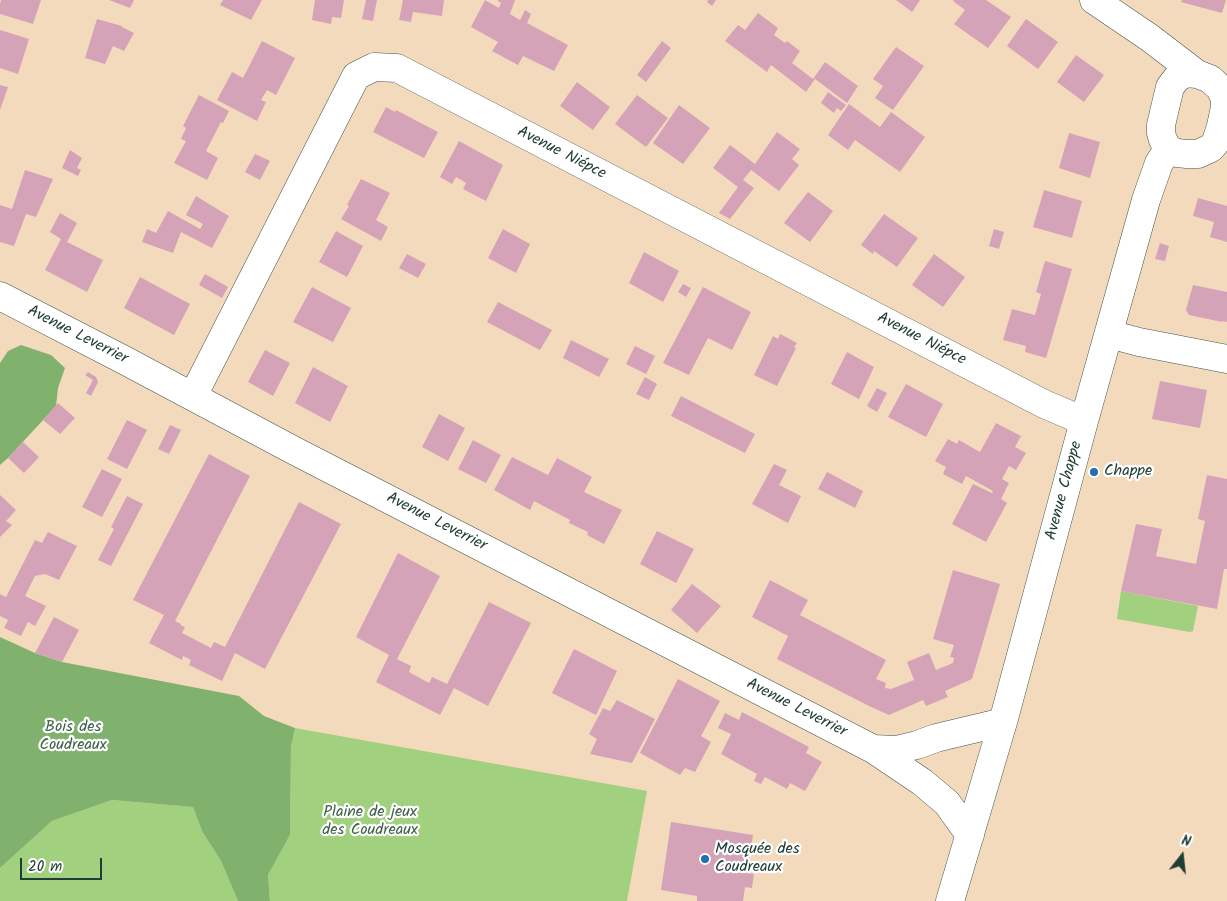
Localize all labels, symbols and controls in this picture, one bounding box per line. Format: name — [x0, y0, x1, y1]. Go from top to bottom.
street label: Avenue Niépce — [513, 123, 609, 185]
street label: Avenue Leverrier — [24, 302, 130, 370]
street label: Avenue Niépce — [873, 309, 969, 371]
street label: Avenue Chappe — [1043, 439, 1087, 543]
place label: Chappe — [1104, 462, 1152, 482]
marker: Chappe — [1088, 466, 1100, 478]
street label: Avenue Leverrier — [383, 489, 489, 557]
street label: Avenue Leverrier — [743, 675, 849, 743]
park label: Bois des Coudreaux — [39, 718, 107, 756]
park label: Plaine de jeux des Coudreaux — [322, 803, 418, 841]
text: N — [1179, 830, 1193, 853]
north arrow — [1157, 831, 1207, 881]
place label: Mosquée des Coudreaux — [715, 840, 800, 878]
scale bar — [22, 848, 105, 880]
marker: Mosquée des Coudreaux — [699, 853, 711, 865]
text: 20 m — [28, 855, 62, 879]

